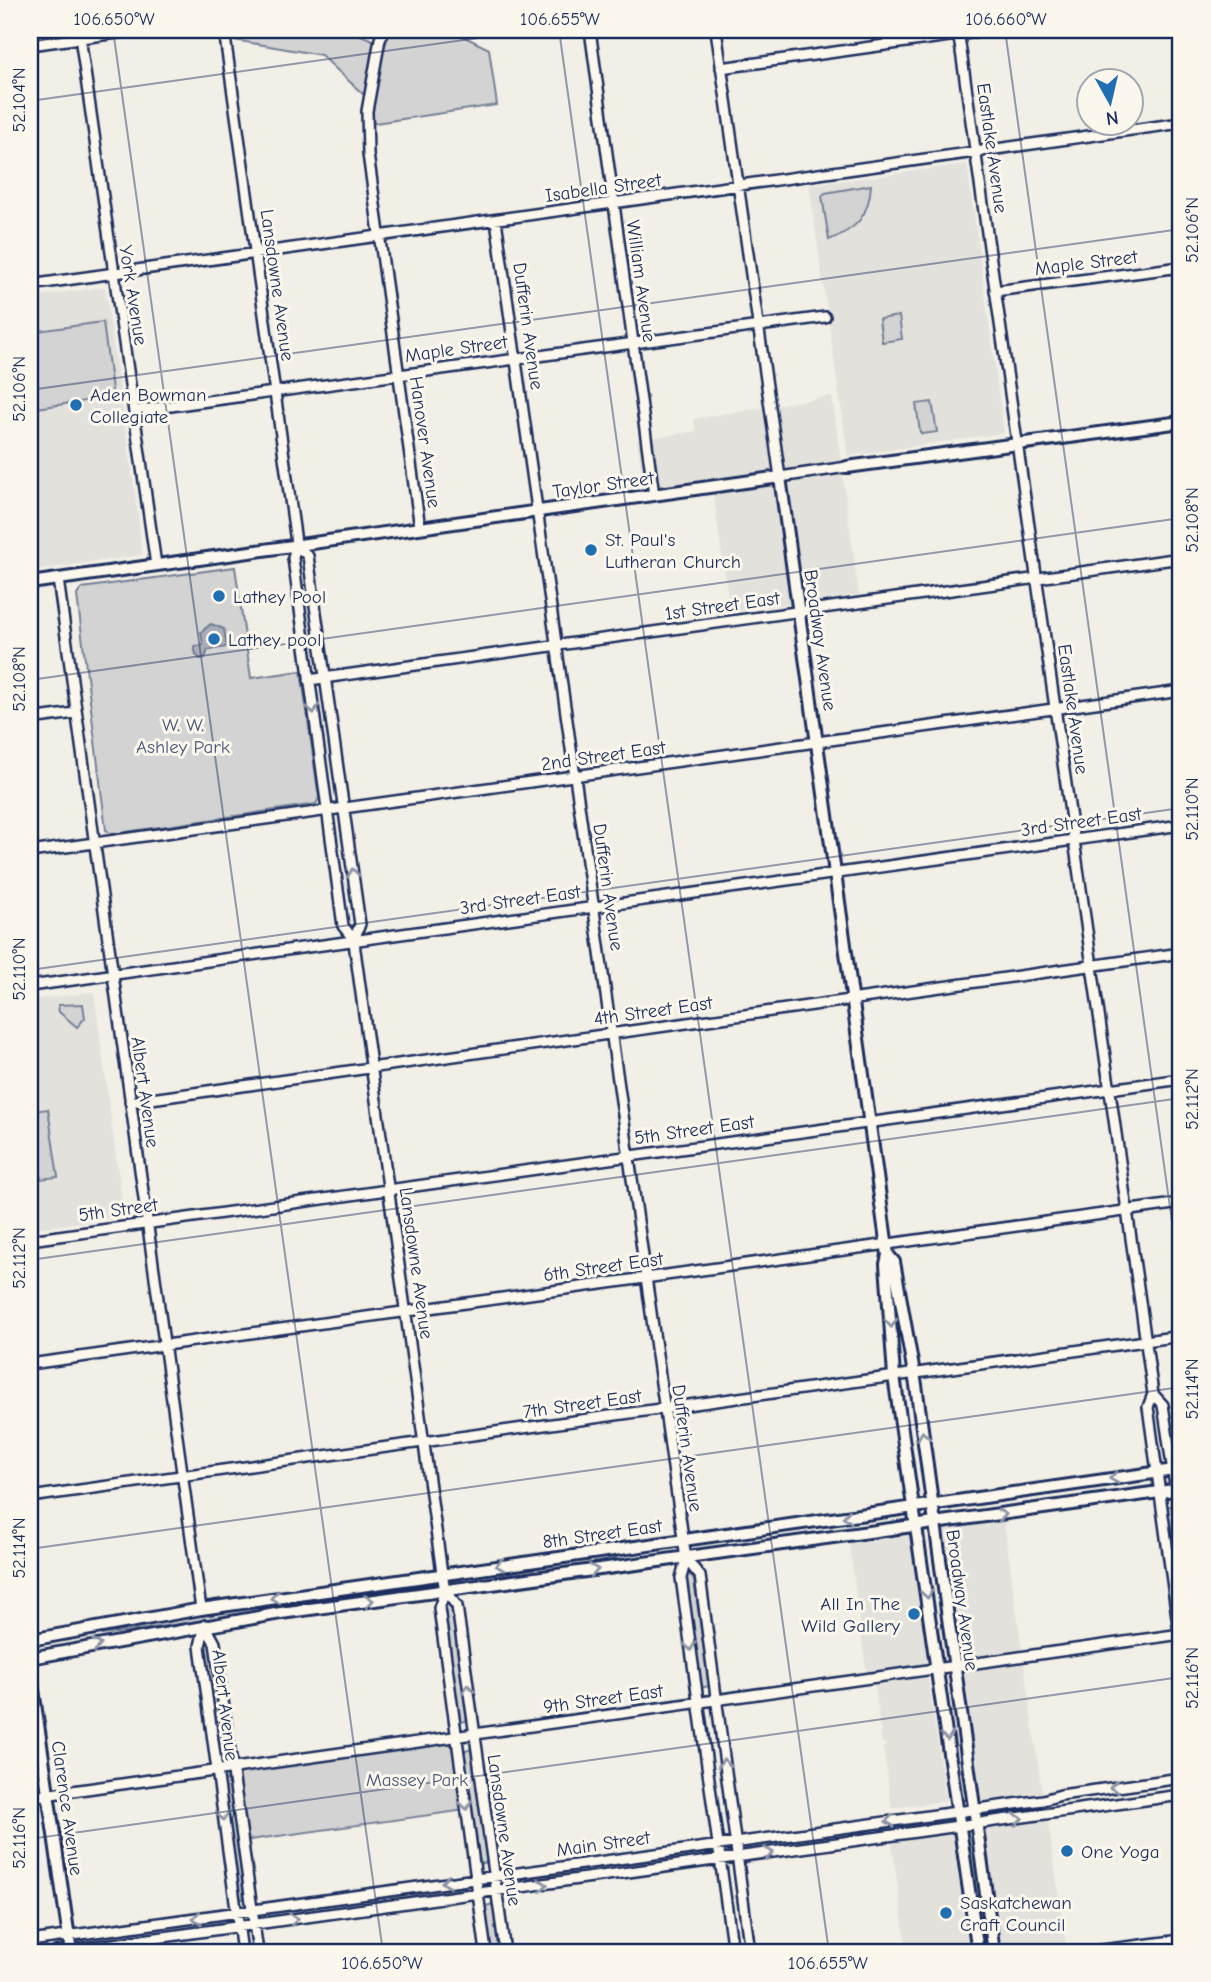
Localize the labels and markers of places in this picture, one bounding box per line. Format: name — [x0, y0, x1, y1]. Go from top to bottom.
place label: Aden Bowman Collegiate — [90, 384, 207, 428]
marker: Aden Bowman Collegiate — [68, 397, 84, 413]
place label: St. Paul's Lutheran Church — [605, 529, 741, 573]
marker: St. Paul's Lutheran Church — [583, 542, 599, 558]
place label: Lathey Pool — [233, 586, 326, 608]
marker: Lathey Pool — [211, 588, 227, 604]
place label: Lathey pool — [228, 629, 321, 651]
marker: Lathey pool — [206, 631, 222, 647]
place label: All In The Wild Gallery — [801, 1593, 900, 1637]
marker: All In The Wild Gallery — [906, 1606, 922, 1622]
place label: One Yoga — [1081, 1841, 1160, 1863]
marker: One Yoga — [1059, 1843, 1075, 1859]
place label: Saskatchewan Craft Council — [960, 1892, 1072, 1936]
marker: Saskatchewan Craft Council — [938, 1905, 954, 1921]

